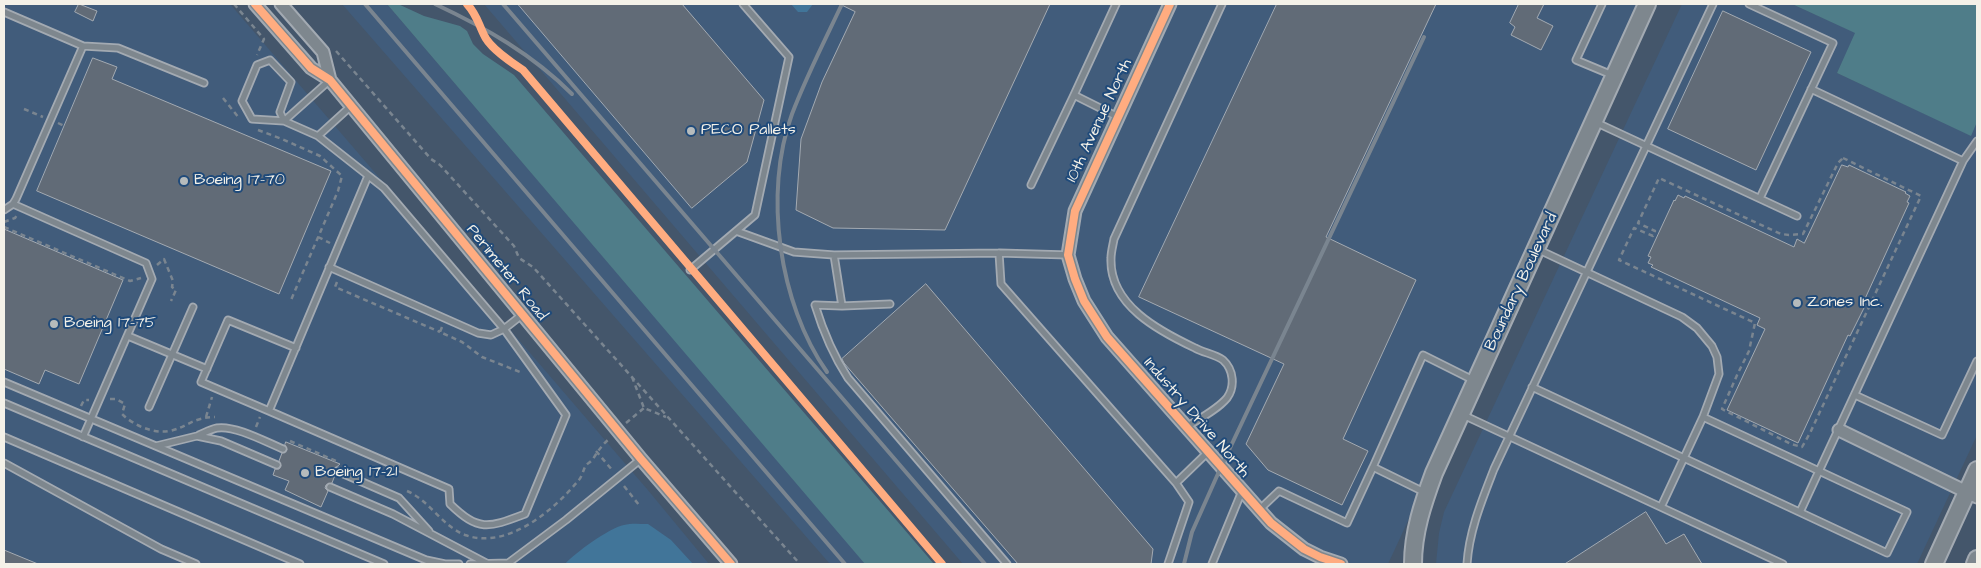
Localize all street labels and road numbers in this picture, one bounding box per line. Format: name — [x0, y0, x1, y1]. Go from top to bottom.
street label: 10th Avenue North — [1063, 56, 1137, 186]
street label: Boundary Boulevard — [1482, 210, 1562, 354]
street label: Perimeter Road — [461, 221, 551, 325]
street label: Industry Drive North — [1139, 354, 1253, 482]

